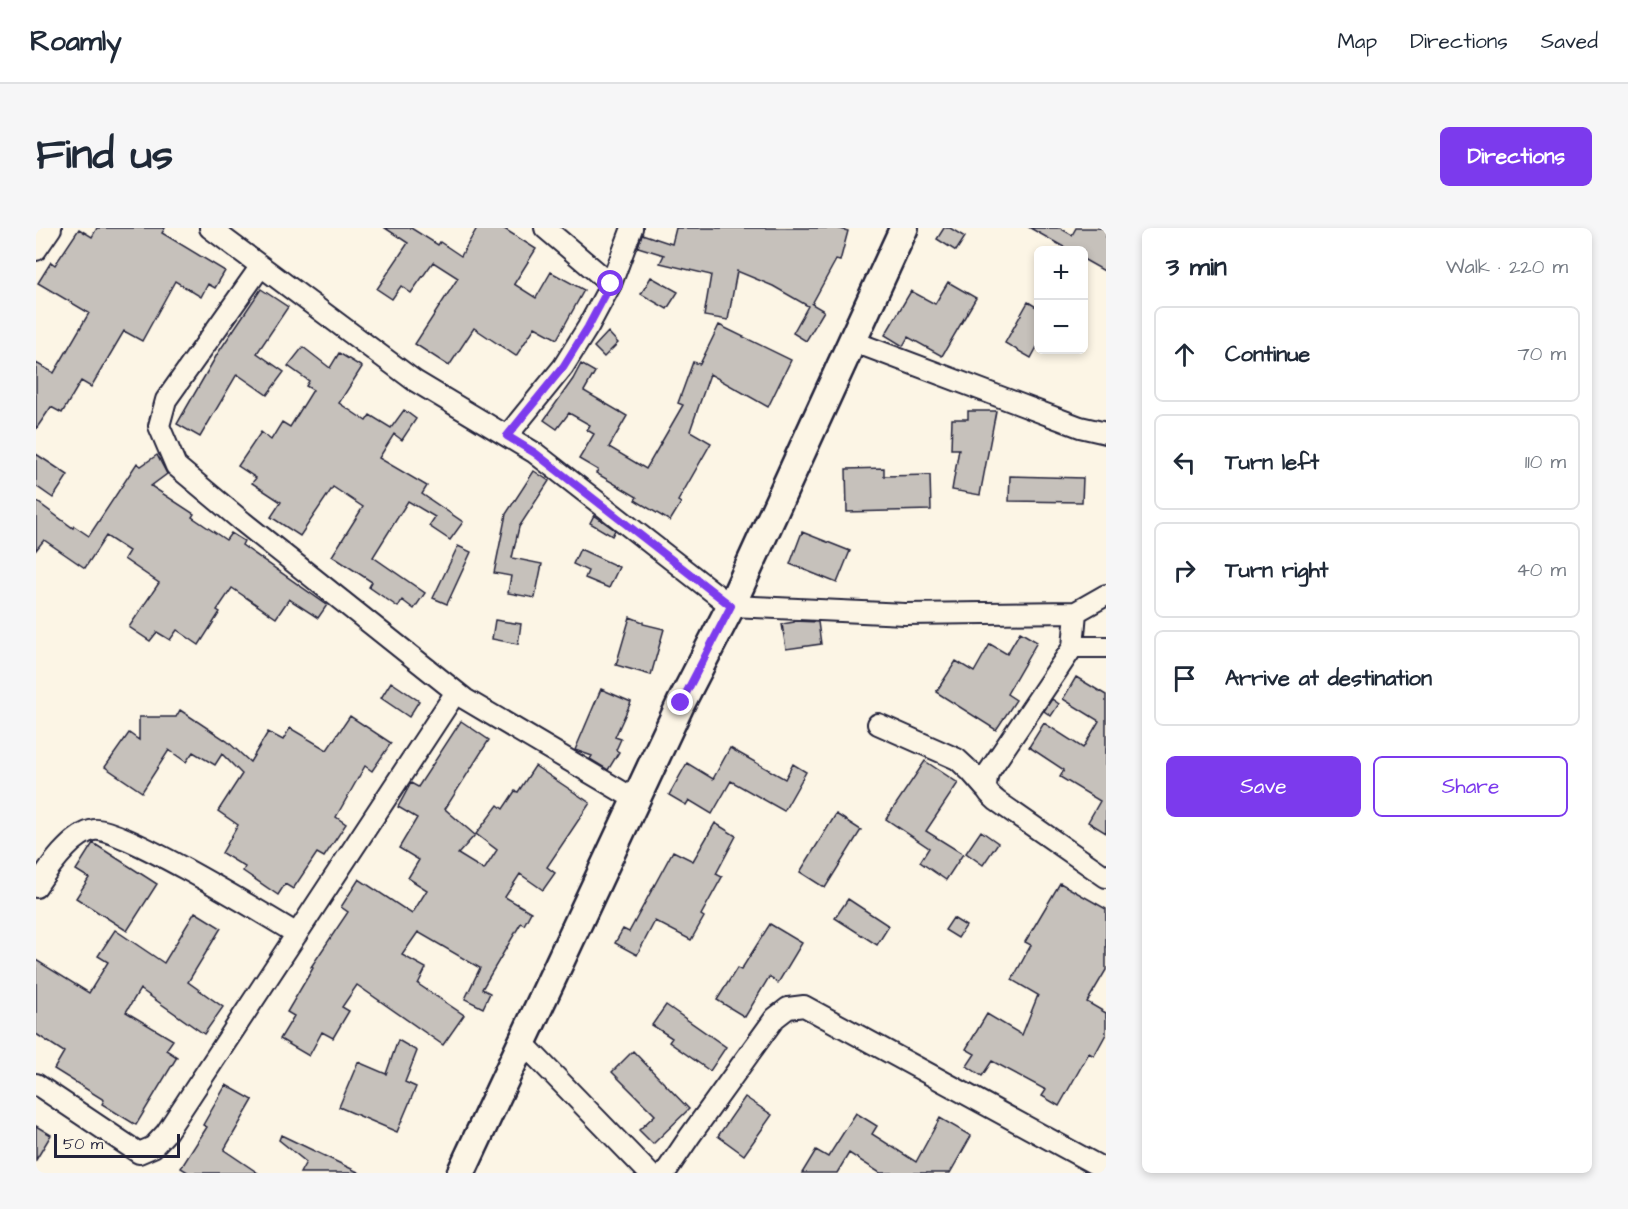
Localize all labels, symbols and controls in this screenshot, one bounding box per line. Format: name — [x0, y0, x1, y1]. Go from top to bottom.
text: Roamly — [30, 22, 122, 61]
text: Map — [1337, 27, 1377, 56]
text: Directions — [1410, 27, 1508, 56]
text: Saved — [1541, 27, 1598, 56]
text: Find us — [36, 127, 173, 185]
button: Directions — [1440, 127, 1592, 186]
map controls — [1034, 246, 1088, 354]
button: + — [1034, 246, 1088, 300]
text: 3 min — [1166, 249, 1227, 285]
text: Walk · 220 m — [1446, 253, 1568, 281]
route start — [597, 270, 623, 296]
button: − — [1034, 300, 1088, 354]
icon: ahead — [1168, 338, 1201, 371]
text: Continue — [1225, 339, 1310, 370]
text: 70 m — [1518, 340, 1566, 368]
icon: left — [1168, 446, 1201, 479]
text: Turn left — [1225, 447, 1319, 478]
text: 110 m — [1525, 448, 1566, 476]
icon: right — [1168, 554, 1201, 587]
text: Turn right — [1225, 555, 1328, 586]
text: 40 m — [1516, 556, 1566, 584]
icon: arrive — [1168, 662, 1201, 695]
text: Arrive at destination — [1225, 663, 1432, 694]
route end — [667, 689, 693, 715]
button: Save — [1166, 756, 1361, 817]
button: Share — [1373, 756, 1568, 817]
scale bar — [54, 1131, 180, 1158]
text: 50 m — [63, 1133, 103, 1155]

